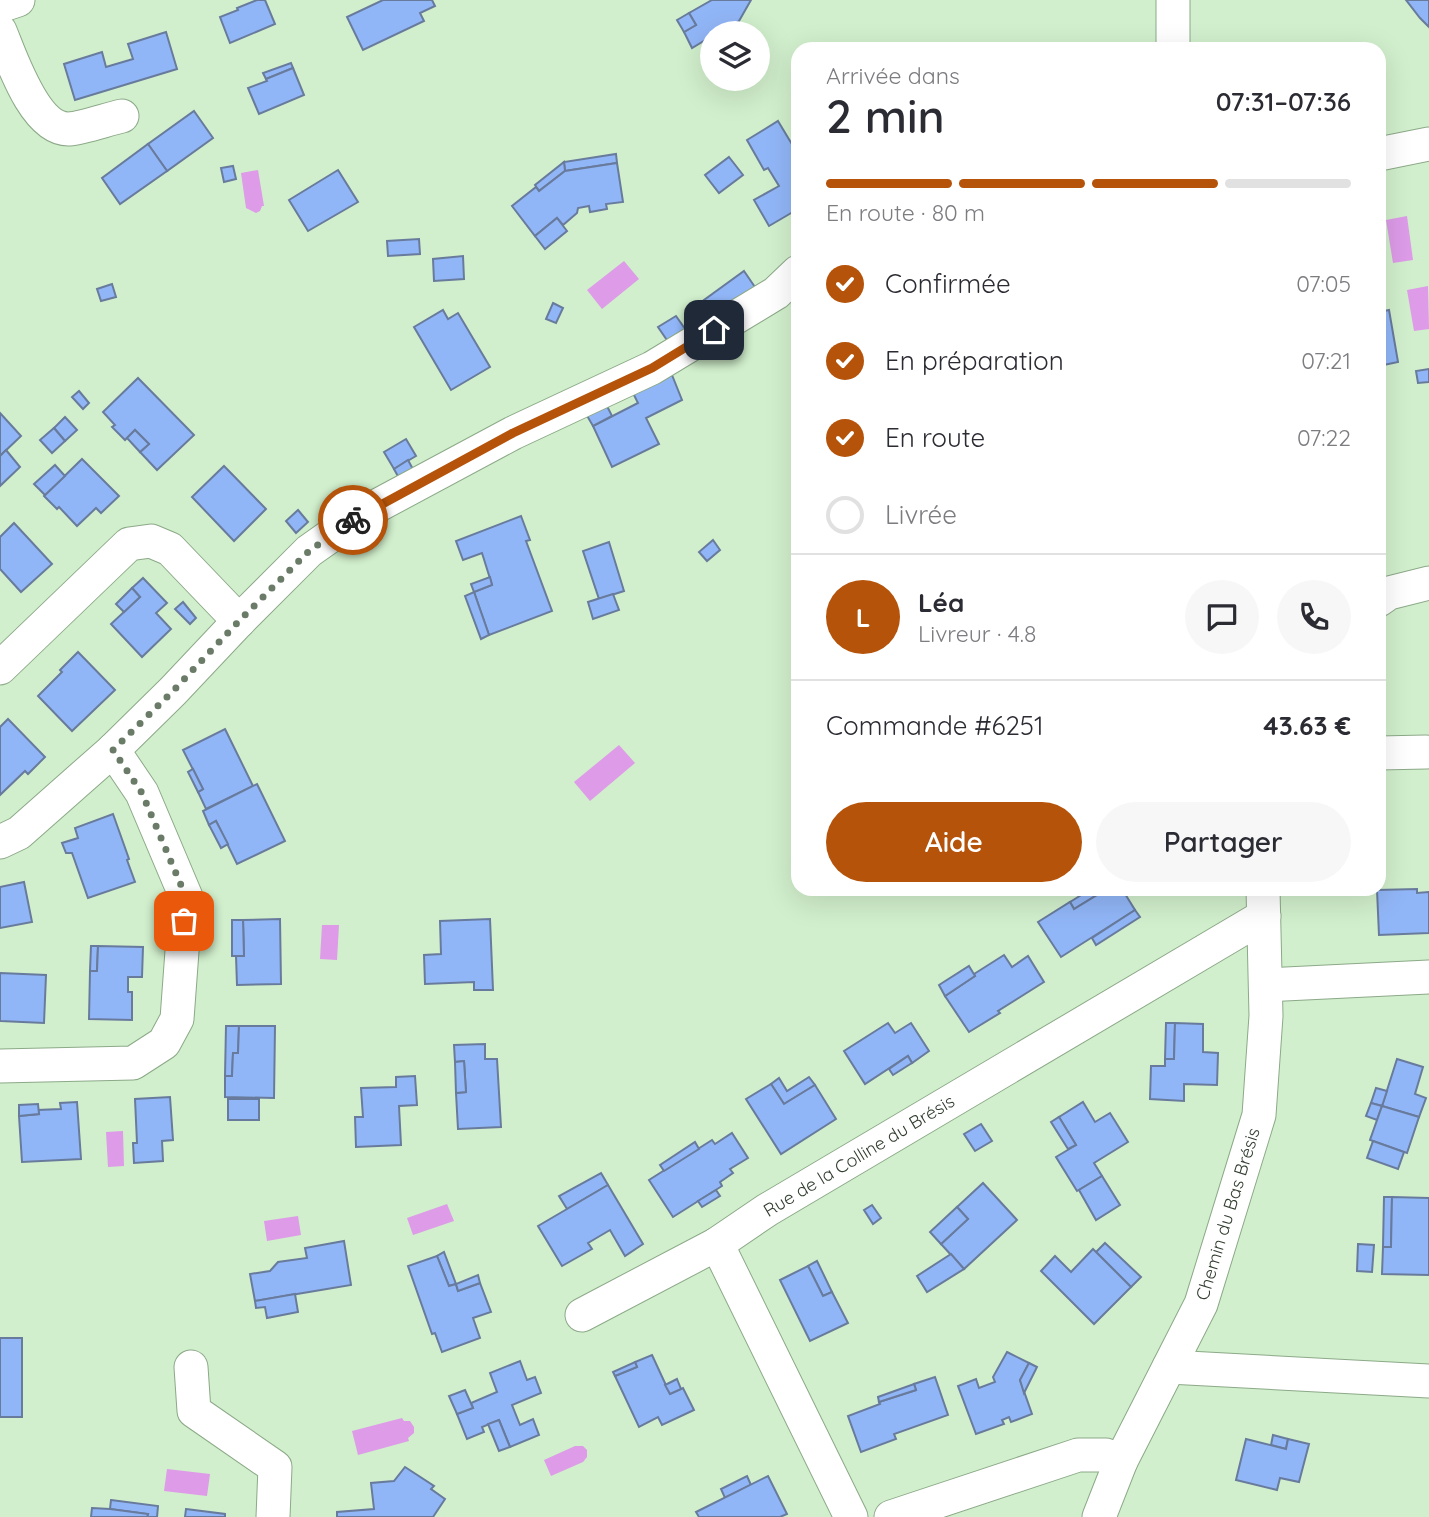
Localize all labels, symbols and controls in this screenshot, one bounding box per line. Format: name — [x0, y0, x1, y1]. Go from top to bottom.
map controls — [700, 21, 770, 91]
button: layers — [700, 21, 770, 91]
text: Arrivée dans — [826, 61, 960, 90]
text: 07:31–07:36 — [1216, 85, 1351, 118]
text: 2 min — [826, 87, 945, 145]
text: En route · 80 m — [826, 198, 985, 227]
icon: check — [826, 265, 864, 303]
text: Confirmée — [885, 267, 1011, 300]
text: 07:05 — [1296, 269, 1351, 298]
pin — [684, 300, 744, 360]
icon: home — [695, 311, 733, 349]
icon: check — [826, 342, 864, 380]
text: En préparation — [885, 344, 1064, 377]
text: 07:21 — [1301, 346, 1351, 375]
icon: check — [826, 419, 864, 457]
text: En route — [885, 421, 985, 454]
text: 07:22 — [1297, 423, 1351, 452]
courier — [318, 485, 388, 555]
text: Livrée — [885, 498, 957, 531]
icon: bike — [334, 501, 372, 539]
button: chat — [1185, 580, 1259, 654]
button: phone — [1277, 580, 1351, 654]
text: Léa — [918, 586, 964, 619]
text: L — [856, 601, 870, 634]
text: Livreur · 4.8 — [918, 619, 1036, 648]
text: Commande #6251 — [826, 709, 1044, 742]
text: 43.63 € — [1263, 709, 1351, 742]
button: Aide — [826, 802, 1082, 882]
button: Partager — [1096, 802, 1351, 882]
pin — [154, 891, 214, 951]
icon: bag — [165, 902, 203, 940]
street label: Rue de la Colline du Brésis — [759, 1089, 958, 1222]
street label: Chemin du Bas Brésis — [1190, 1125, 1265, 1303]

